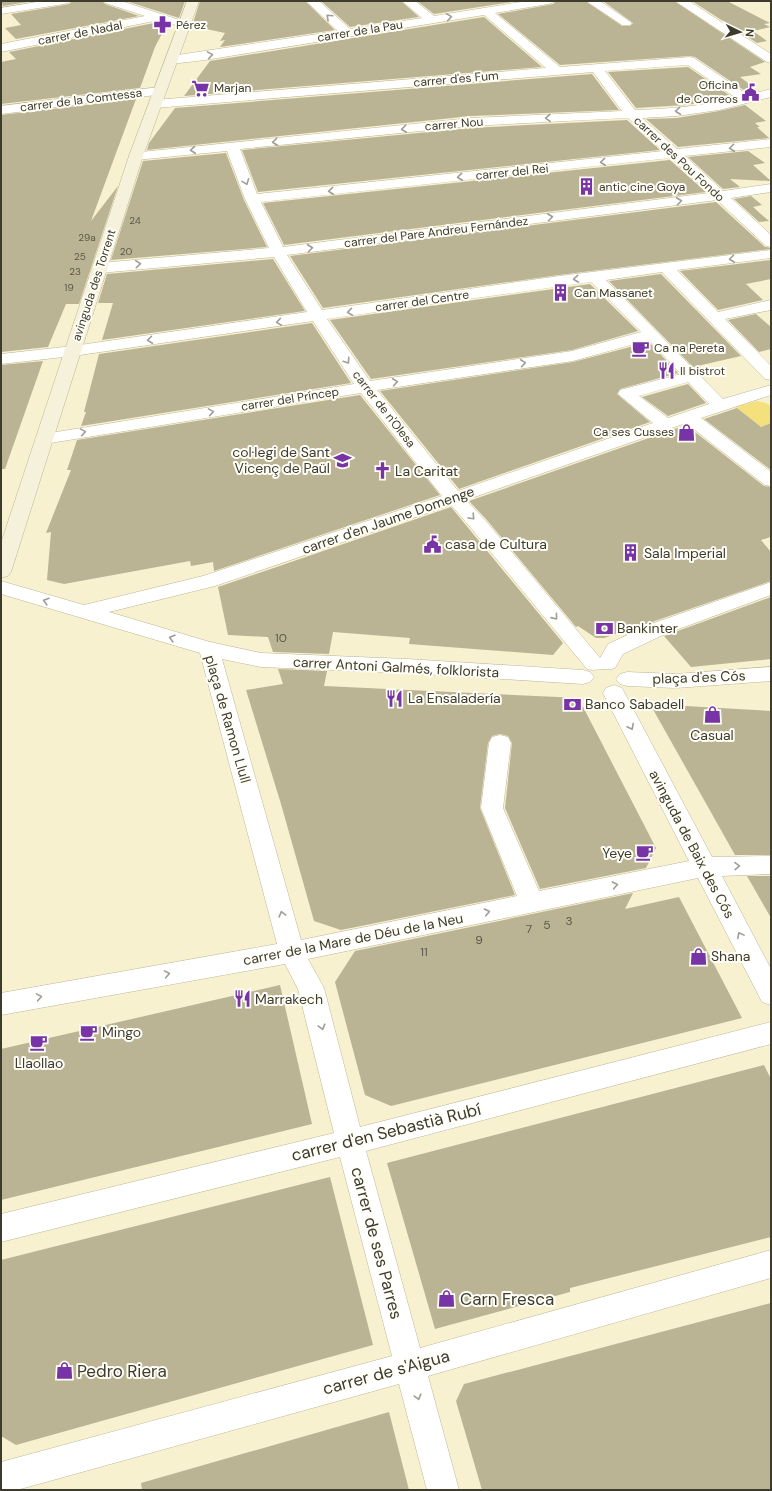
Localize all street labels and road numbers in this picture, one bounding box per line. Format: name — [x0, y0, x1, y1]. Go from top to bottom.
street label: carrer de la Pau — [316, 16, 404, 46]
street label: carrer de Nadal — [36, 17, 124, 49]
street label: carrer d'es Fum — [413, 67, 499, 91]
street label: carrer de la Comtessa — [19, 85, 143, 115]
street label: carrer Nou — [424, 113, 484, 135]
street label: carrer des Pou Fondo — [630, 113, 728, 205]
street label: carrer del Rei — [475, 160, 549, 184]
street label: carrer del Pare Andreu Fernández — [343, 213, 529, 251]
street label: avinguda des Torrent — [68, 227, 120, 343]
street label: carrer del Centre — [374, 286, 470, 316]
street label: carrer de n'Olesa — [349, 367, 419, 451]
street label: carrer del Príncep — [240, 383, 340, 415]
street label: carrer d'en Jaume Domenge — [299, 482, 477, 558]
street label: plaça de Ramon Llull — [201, 653, 255, 785]
street label: carrer Antoni Galmés, folklorista — [292, 653, 500, 681]
street label: plaça d'es Cós — [652, 666, 746, 688]
street label: avinguda de Baix des Cós — [645, 767, 739, 921]
street label: carrer de la Mare de Déu de la Neu — [241, 909, 465, 969]
street label: carrer d'en Sebastià Rubí — [289, 1098, 483, 1166]
street label: carrer de ses Parres — [346, 1164, 408, 1322]
street label: carrer de s'Aigua — [320, 1344, 452, 1400]

